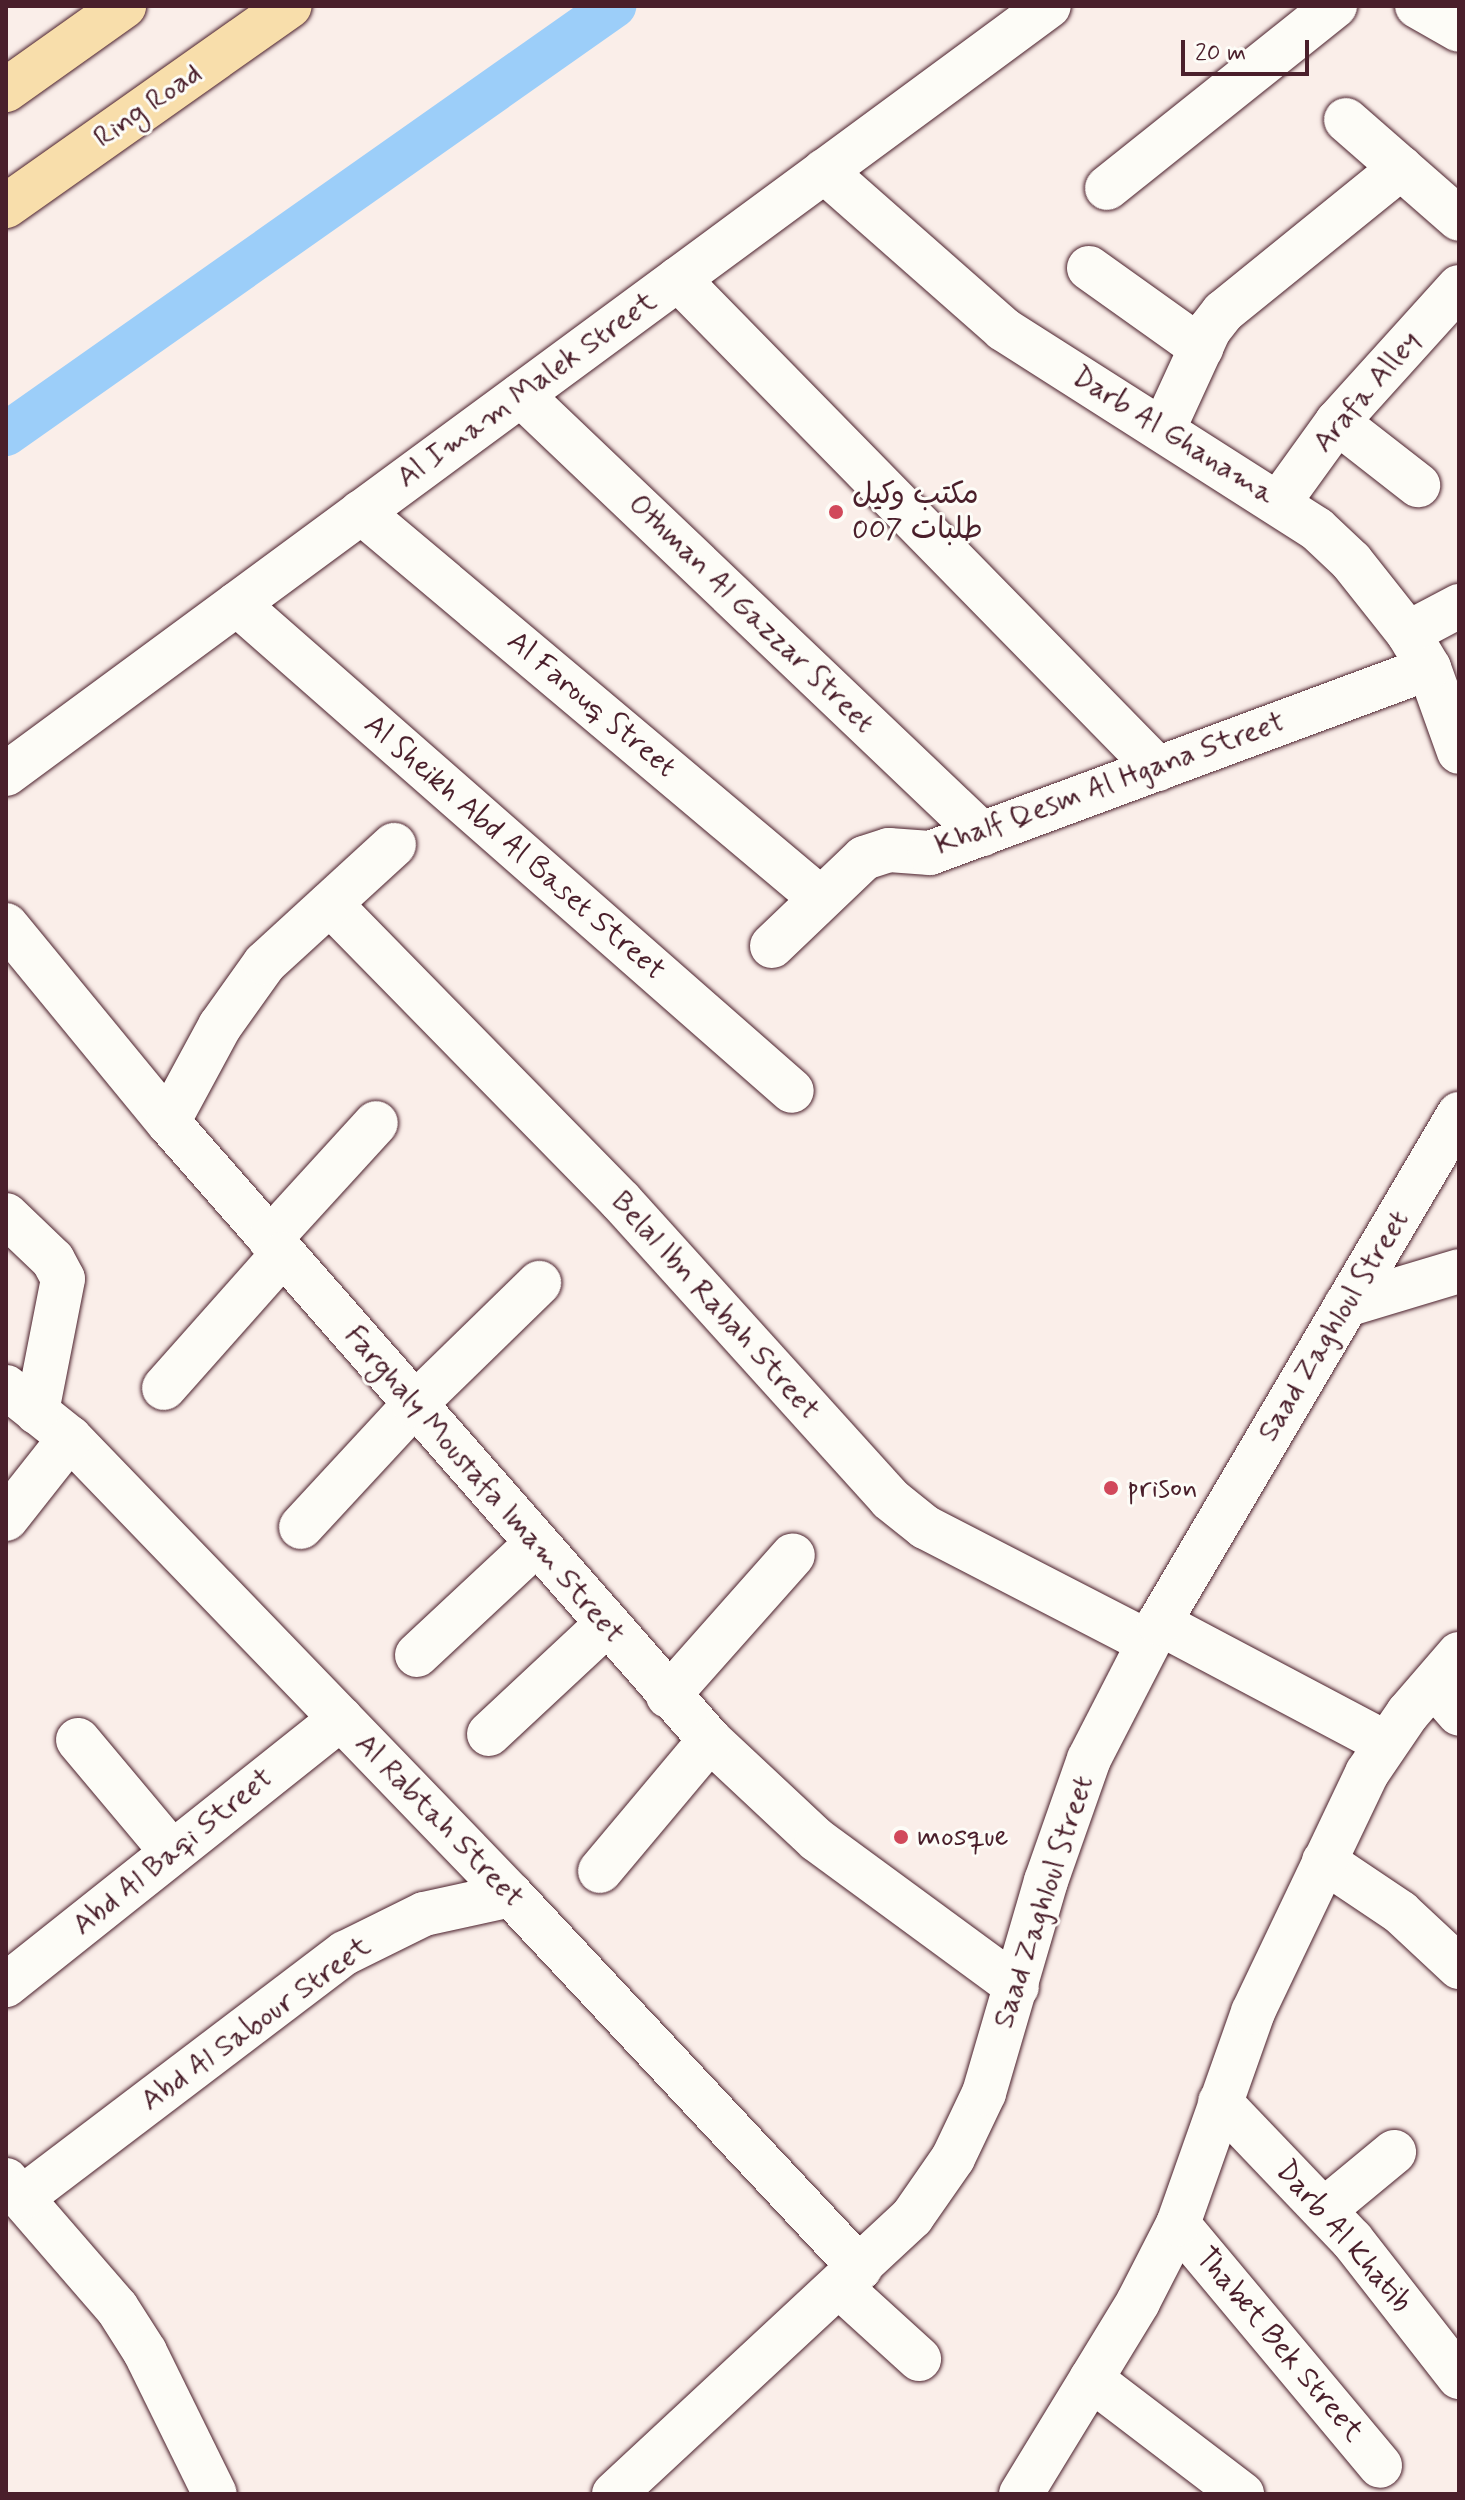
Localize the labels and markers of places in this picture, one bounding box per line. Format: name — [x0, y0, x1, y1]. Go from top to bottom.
place label: مكتب وكيل طلبات 007 — [852, 477, 983, 548]
marker: مكتب وكيل طلبات 007 — [827, 503, 845, 521]
place label: prison — [1127, 1470, 1197, 1506]
marker: prison — [1102, 1479, 1120, 1497]
place label: mosque — [917, 1819, 1009, 1855]
marker: mosque — [892, 1828, 910, 1846]

